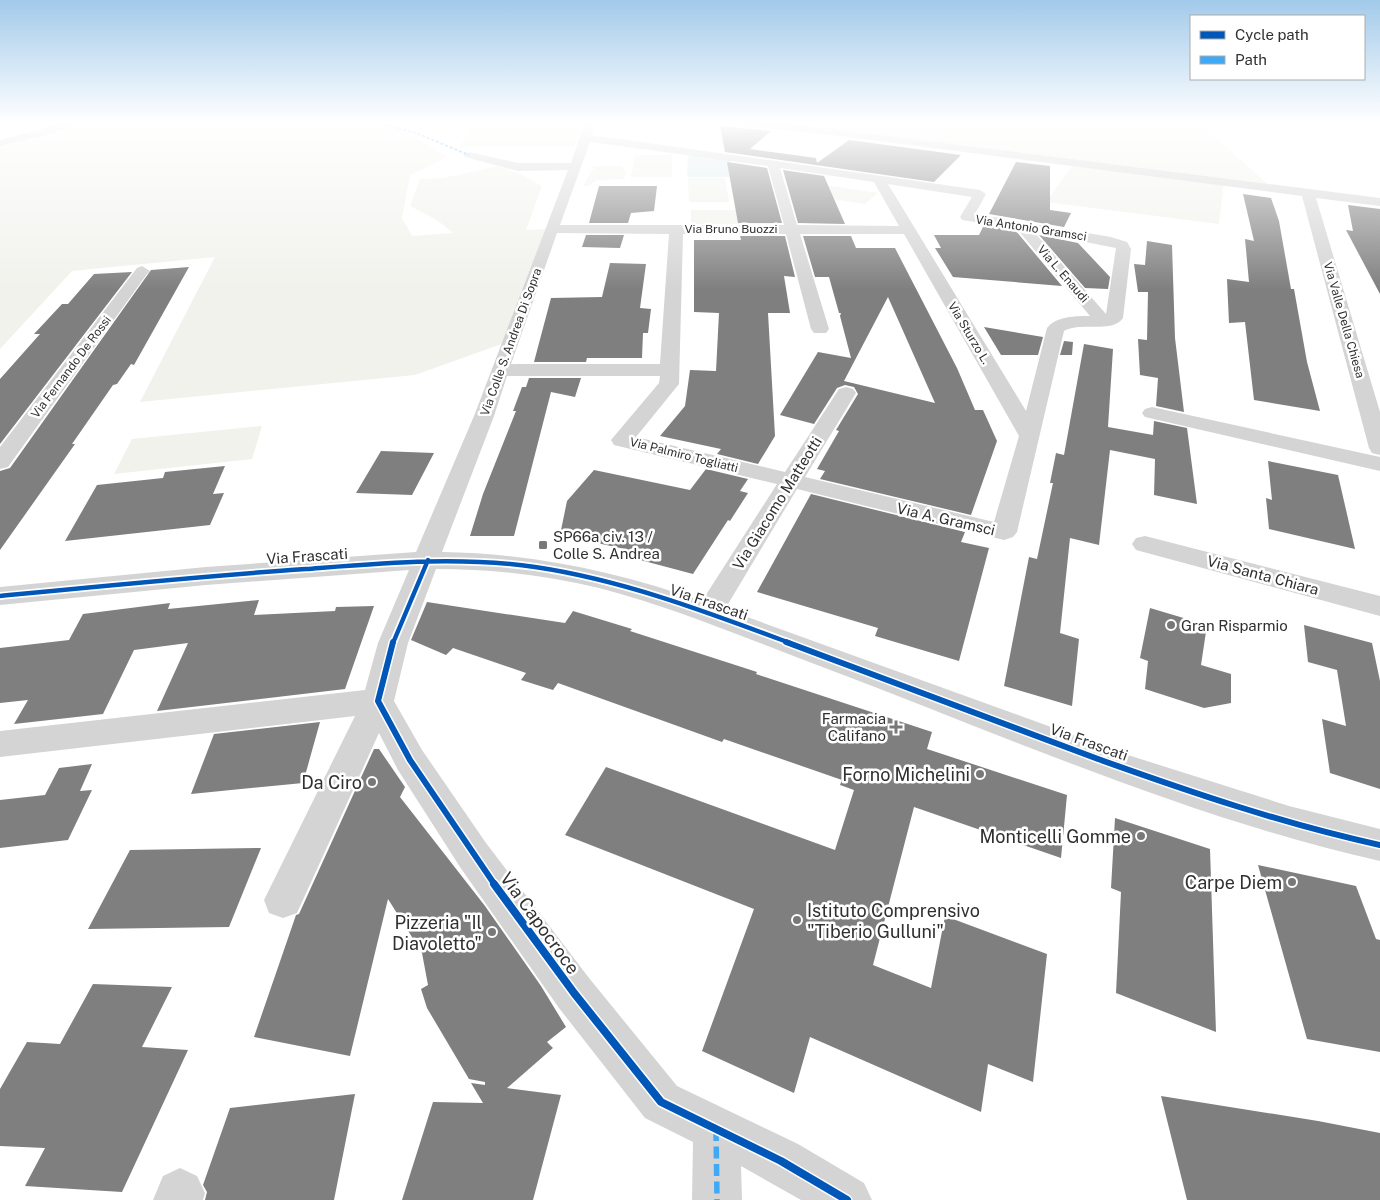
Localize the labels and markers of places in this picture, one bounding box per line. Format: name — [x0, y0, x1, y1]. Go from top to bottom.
place label: SP66a civ. 13 / Colle S. Andrea — [553, 528, 660, 562]
marker: SP66a civ. 13 / Colle S. Andrea — [537, 539, 549, 551]
place label: Gran Risparmio — [1181, 617, 1288, 634]
marker: Gran Risparmio — [1165, 619, 1177, 631]
place label: Farmacia Califano — [822, 710, 886, 744]
marker: Farmacia Califano — [890, 721, 902, 733]
place label: Forno Michelini — [842, 764, 970, 785]
marker: Forno Michelini — [974, 768, 986, 780]
place label: Da Ciro — [301, 772, 362, 793]
marker: Da Ciro — [366, 776, 378, 788]
place label: Monticelli Gomme — [980, 826, 1131, 847]
marker: Monticelli Gomme — [1135, 830, 1147, 842]
place label: Carpe Diem — [1185, 872, 1282, 893]
marker: Carpe Diem — [1286, 876, 1298, 888]
place label: Istituto Comprensivo "Tiberio Gulluni" — [807, 900, 980, 942]
place label: Pizzeria "Il Diavoletto" — [392, 912, 482, 954]
marker: Istituto Comprensivo "Tiberio Gulluni" — [791, 914, 803, 926]
marker: Pizzeria "Il Diavoletto" — [486, 926, 498, 938]

